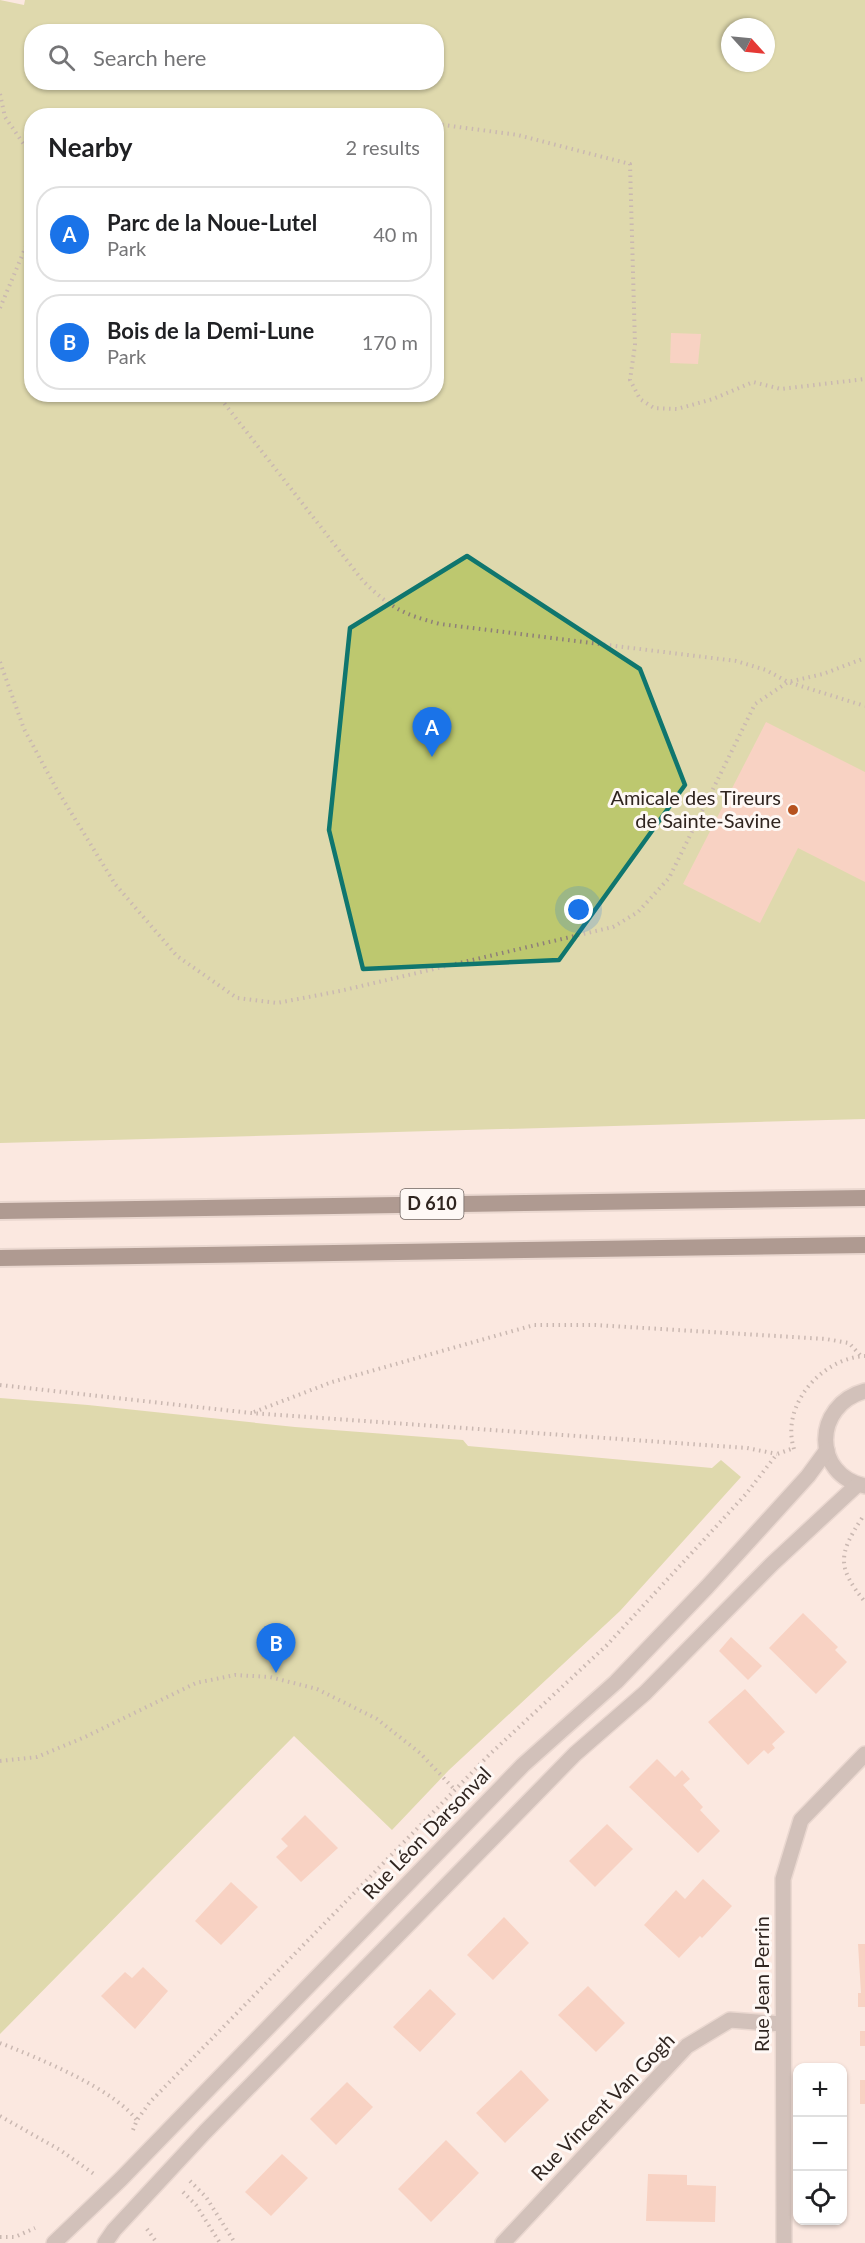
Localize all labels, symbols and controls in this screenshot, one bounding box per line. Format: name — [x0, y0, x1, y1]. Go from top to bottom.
north arrow — [721, 18, 775, 72]
search box — [24, 24, 444, 90]
icon: search — [45, 41, 78, 74]
text: Search here — [93, 44, 206, 71]
text: Nearby — [48, 131, 133, 163]
text: 2 results — [345, 135, 420, 159]
text: Parc de la Noue-Lutel — [107, 209, 317, 236]
text: A — [63, 222, 76, 246]
text: 40 m — [373, 222, 418, 246]
text: Park — [107, 236, 146, 260]
text: Bois de la Demi-Lune — [107, 317, 314, 344]
text: B — [63, 330, 76, 354]
text: 170 m — [362, 330, 418, 354]
text: Park — [107, 344, 146, 368]
pin: A — [412, 708, 452, 757]
place label: Amicale des Tireurs de Sainte-Savine — [610, 785, 781, 832]
marker: Amicale des Tireurs de Sainte-Savine — [786, 803, 800, 817]
your location — [564, 895, 593, 924]
road number: D 610 — [400, 1189, 464, 1219]
pin: B — [256, 1624, 296, 1673]
street label: Rue Léon Darsonval — [357, 1761, 496, 1903]
street label: Rue Jean Perrin — [749, 1916, 773, 2052]
street label: Rue Vincent Van Gogh — [526, 2028, 679, 2185]
map controls — [793, 2063, 847, 2225]
button: + — [793, 2063, 847, 2117]
button: − — [793, 2117, 847, 2171]
button: locate — [793, 2171, 847, 2225]

